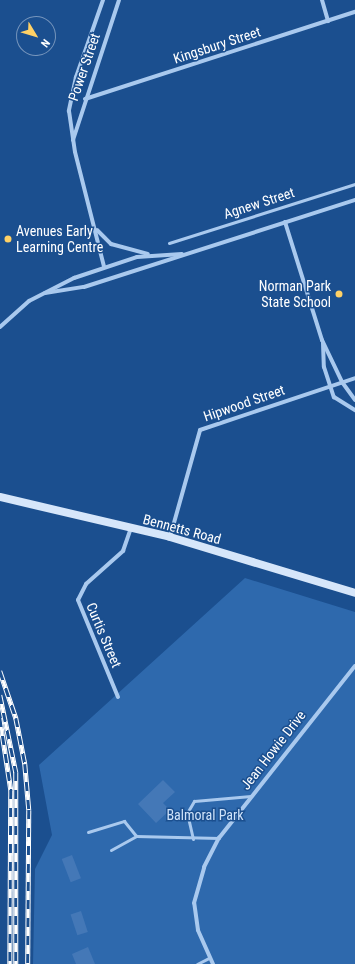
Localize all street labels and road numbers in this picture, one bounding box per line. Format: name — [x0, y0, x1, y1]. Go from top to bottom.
street label: Kingsbury Street — [171, 23, 263, 67]
street label: Power Street — [65, 31, 103, 103]
street label: Agnew Street — [221, 184, 297, 222]
street label: Hipwood Street — [201, 381, 287, 425]
street label: Bennetts Road — [141, 510, 223, 548]
street label: Curtis Street — [83, 600, 125, 670]
street label: Jean Howie Drive — [237, 707, 309, 793]

